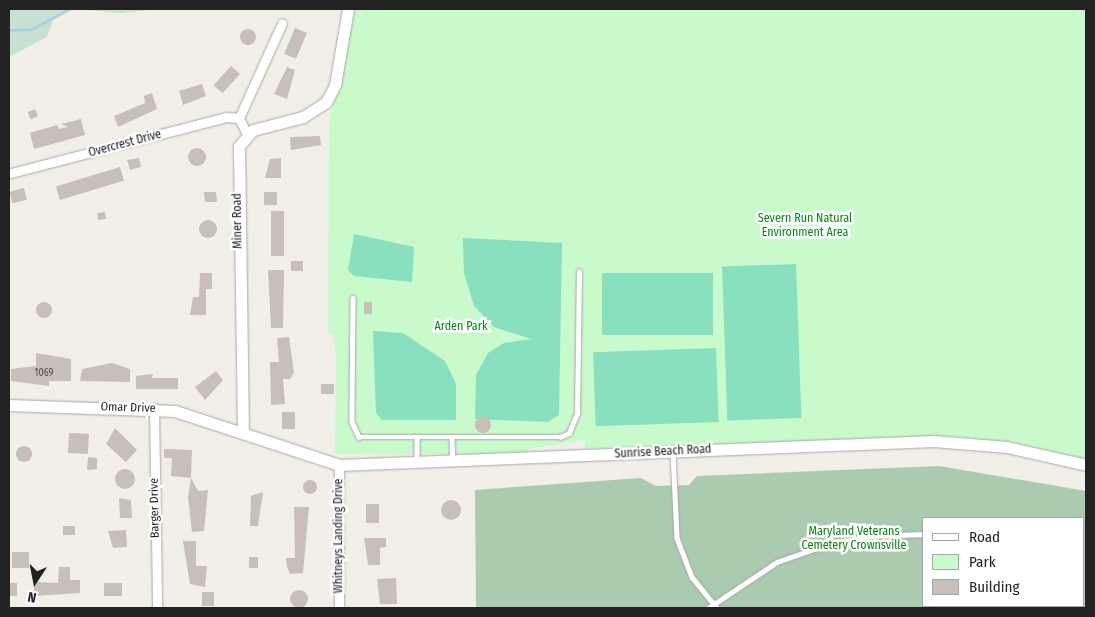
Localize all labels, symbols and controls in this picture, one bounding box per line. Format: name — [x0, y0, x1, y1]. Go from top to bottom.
street label: Overcrest Drive — [87, 127, 163, 161]
street label: Miner Road — [230, 193, 246, 249]
park label: Severn Run Natural Environment Area — [758, 212, 852, 240]
park label: Arden Park — [435, 320, 487, 334]
house number: 1069 — [35, 368, 53, 380]
street label: Omar Drive — [100, 400, 156, 416]
street label: Sunrise Beach Road — [614, 442, 712, 462]
street label: Barger Drive — [147, 478, 163, 538]
street label: Whitneys Landing Drive — [332, 479, 346, 593]
legend — [922, 517, 1085, 607]
park label: Maryland Veterans Cemetery Crownsville — [802, 525, 906, 553]
text: Road — [969, 528, 1000, 546]
text: Park — [969, 553, 996, 571]
north arrow — [10, 557, 60, 607]
text: Building — [969, 578, 1020, 596]
text: N — [26, 588, 38, 606]

